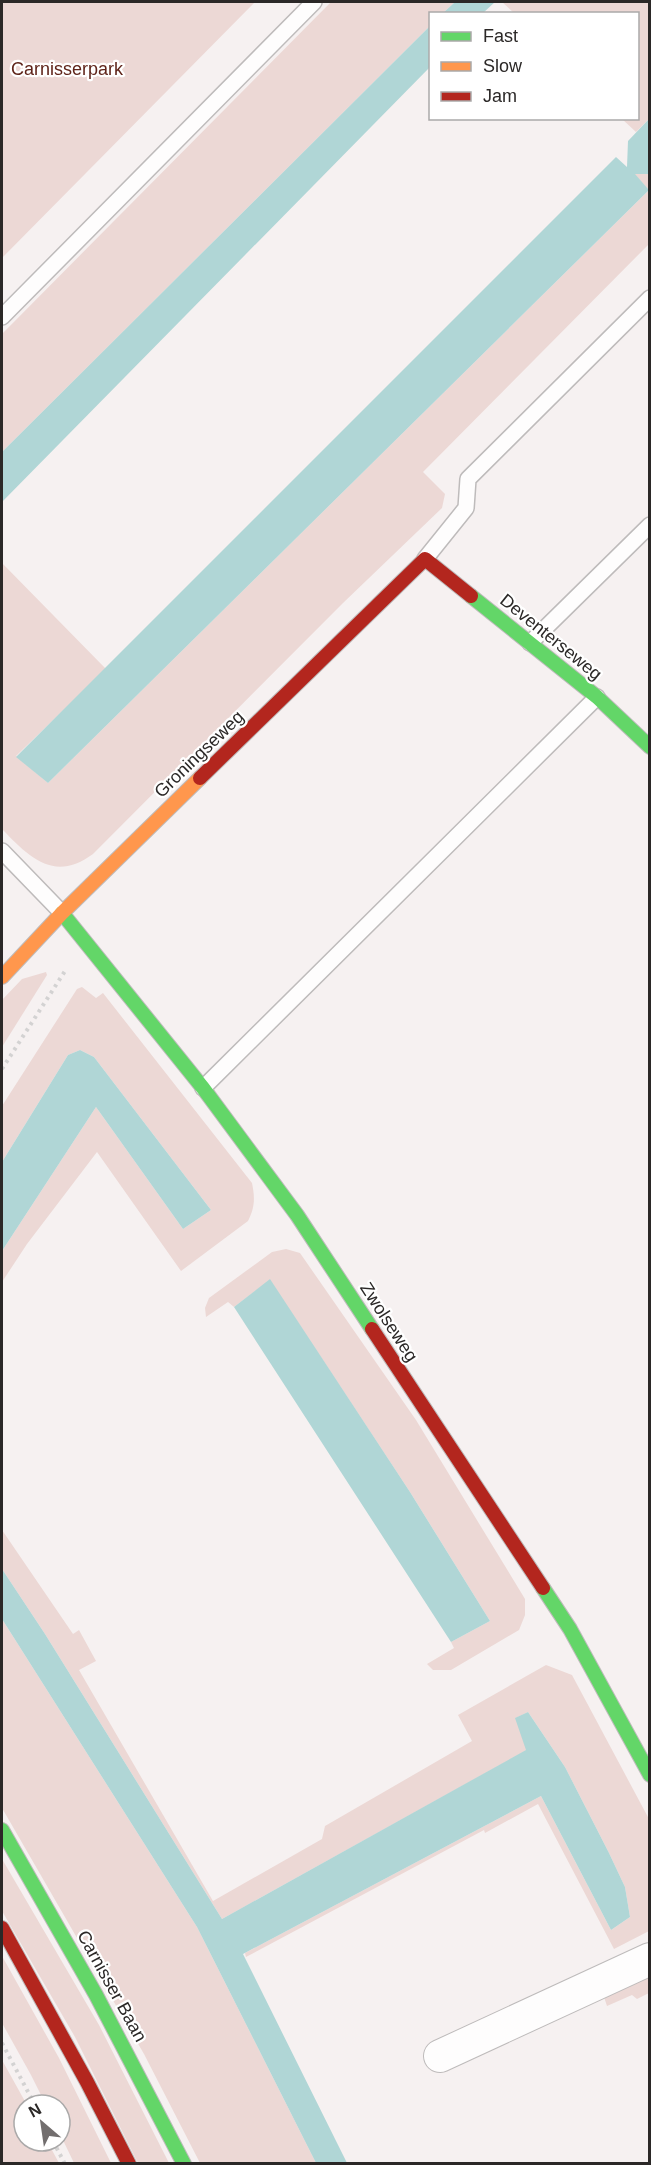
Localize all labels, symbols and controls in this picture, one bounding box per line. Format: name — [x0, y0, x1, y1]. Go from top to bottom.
legend — [429, 12, 639, 120]
text: Fast — [483, 26, 518, 46]
text: Slow — [483, 56, 523, 76]
park label: Carnisserpark — [11, 59, 124, 79]
text: Jam — [483, 86, 517, 106]
street label: Deventerseweg — [496, 590, 606, 684]
street label: Groningseweg — [150, 706, 248, 802]
street label: Zwolseweg — [356, 1279, 422, 1365]
street label: Carnisser Baan — [73, 1927, 151, 2045]
north arrow — [12, 2093, 72, 2153]
text: N — [26, 2100, 44, 2121]

